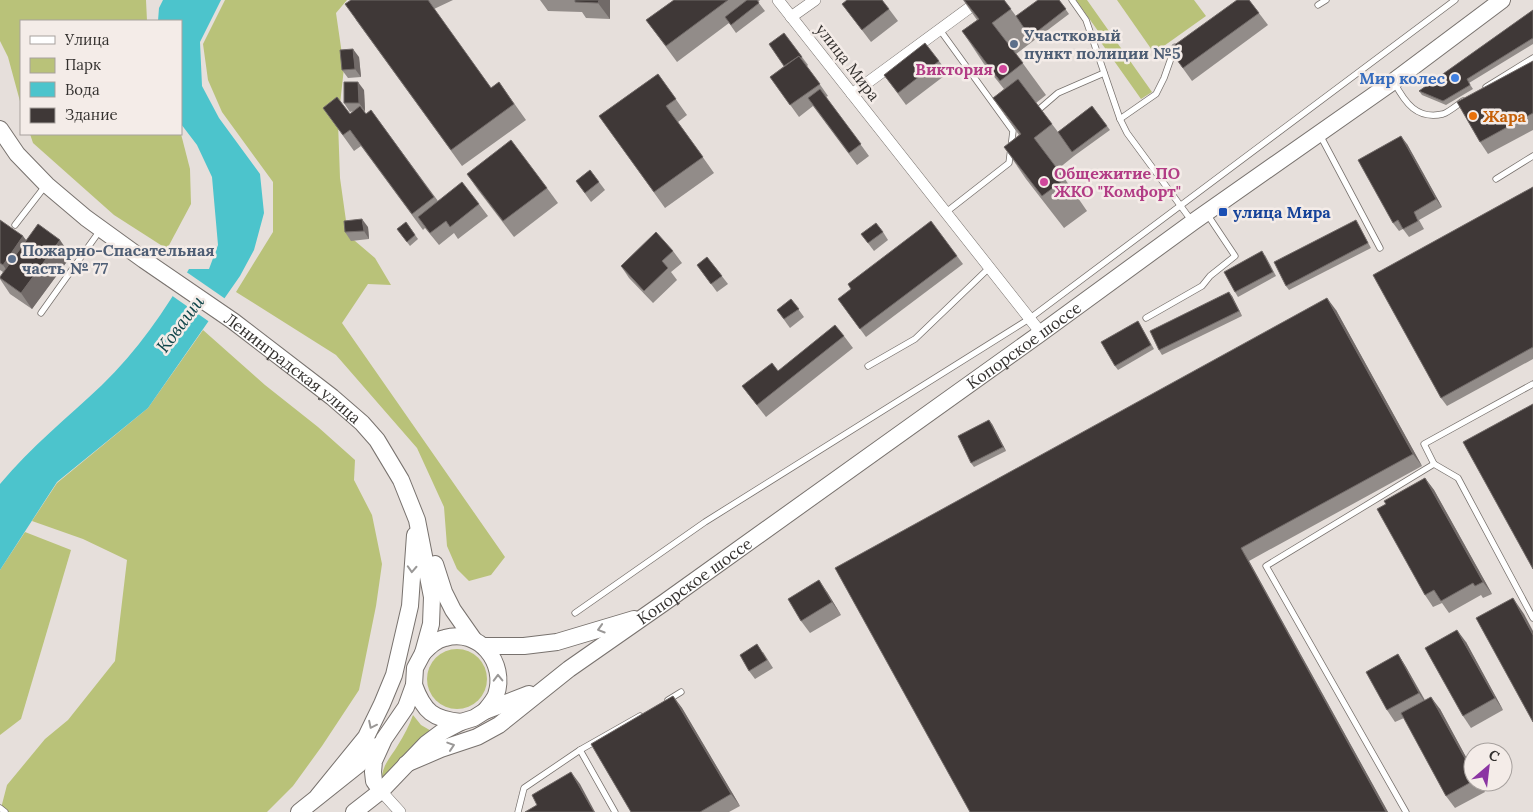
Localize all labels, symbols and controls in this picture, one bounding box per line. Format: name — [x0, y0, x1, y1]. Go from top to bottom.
street label: улица Мира — [812, 19, 884, 105]
legend — [20, 20, 182, 135]
place label: Участковый пункт полиции №5 — [1024, 25, 1181, 63]
text: Улица — [64, 30, 110, 49]
marker: Участковый пункт полиции №5 — [1008, 38, 1020, 50]
text: Парк — [65, 55, 101, 74]
place label: Виктория — [915, 59, 993, 79]
marker: Виктория — [997, 63, 1009, 75]
place label: Мир колес — [1359, 68, 1446, 88]
marker: Мир колес — [1449, 72, 1461, 84]
text: Вода — [65, 80, 100, 99]
text: Здание — [65, 105, 118, 124]
place label: Жара — [1483, 106, 1527, 126]
marker: Жара — [1467, 110, 1479, 122]
place label: Общежитие ПО ЖКО "Комфорт" — [1054, 163, 1181, 201]
marker: Общежитие ПО ЖКО "Комфорт" — [1038, 176, 1050, 188]
place label: улица Мира — [1233, 202, 1331, 222]
marker: улица Мира — [1217, 206, 1229, 218]
place label: Пожарно-Спасательная часть № 77 — [22, 240, 215, 278]
marker: Пожарно-Спасательная часть № 77 — [6, 253, 18, 265]
water label: Коваши — [151, 291, 209, 357]
street label: Копорское шоссе — [963, 297, 1085, 393]
street label: Ленинградская улица — [221, 308, 365, 428]
street label: Копорское шоссе — [633, 533, 756, 629]
one-way arrow — [406, 565, 417, 573]
one-way arrow — [598, 623, 606, 633]
one-way arrow — [493, 674, 503, 682]
one-way arrow — [368, 719, 378, 728]
one-way arrow — [446, 741, 455, 751]
north arrow — [1463, 742, 1513, 792]
text: С — [1486, 745, 1503, 766]

